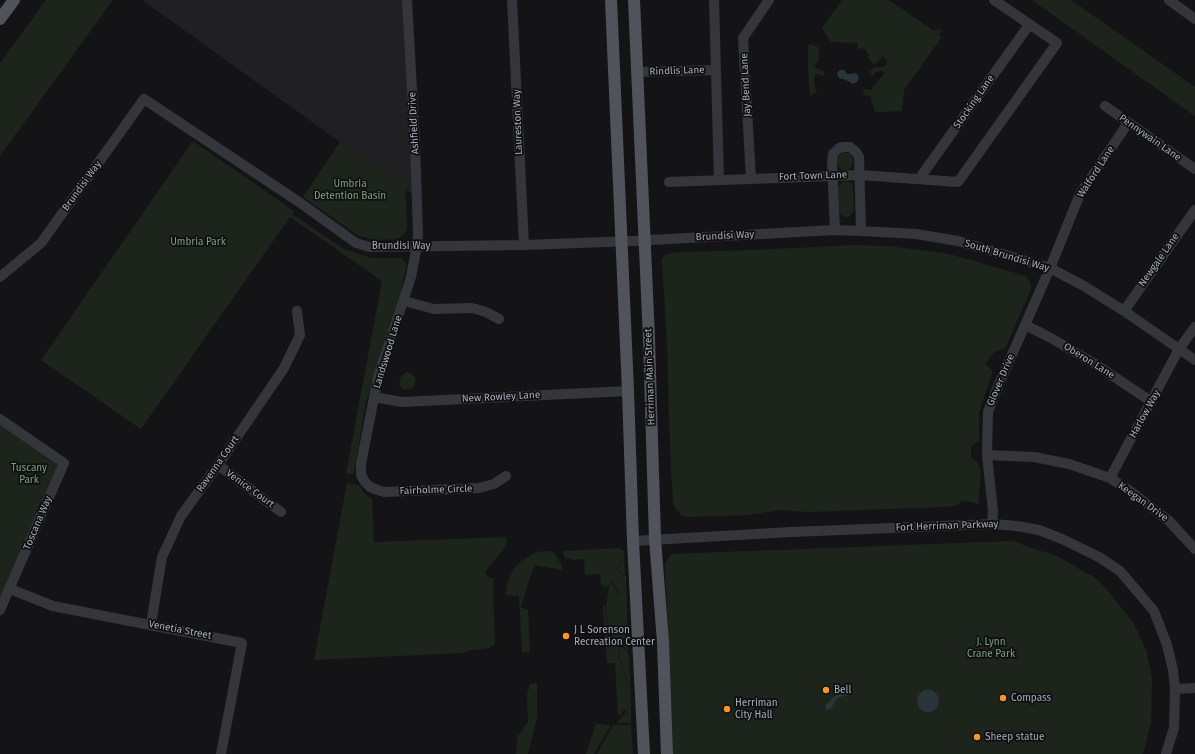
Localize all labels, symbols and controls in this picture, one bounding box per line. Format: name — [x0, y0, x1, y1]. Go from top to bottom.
street label: Jay Bend Lane — [738, 53, 754, 117]
street label: Rindlis Lane — [649, 64, 705, 78]
street label: Stocking Lane — [951, 73, 997, 131]
street label: Laureston Way — [511, 89, 525, 155]
street label: Ashfield Drive — [406, 92, 422, 154]
street label: Pennywain Lane — [1117, 112, 1183, 164]
street label: Walford Lane — [1075, 144, 1117, 200]
street label: Brundisi Way — [60, 159, 104, 213]
street label: Fort Town Lane — [779, 169, 847, 183]
park label: Umbria Detention Basin — [314, 178, 386, 202]
street label: Brundisi Way — [695, 228, 755, 244]
street label: Newgale Lane — [1136, 231, 1182, 289]
park label: Umbria Park — [170, 236, 226, 248]
street label: South Brundisi Way — [963, 237, 1051, 275]
street label: Brundisi Way — [372, 240, 430, 252]
street label: Landswood Lane — [371, 314, 405, 390]
street label: Herriman Main Street — [642, 328, 658, 426]
street label: Oberon Lane — [1061, 341, 1117, 381]
street label: Glover Drive — [985, 352, 1017, 408]
street label: Harlow Way — [1127, 388, 1163, 440]
street label: New Rowley Lane — [461, 389, 541, 405]
street label: Ravenna Court — [194, 434, 242, 494]
park label: Tuscany Park — [11, 462, 47, 486]
street label: Venice Court — [224, 467, 276, 511]
street label: Keegan Drive — [1116, 480, 1170, 524]
street label: Fairholme Circle — [399, 483, 473, 497]
street label: Toscana Way — [21, 494, 55, 552]
street label: Fort Herriman Parkway — [895, 518, 999, 534]
street label: Venetia Street — [148, 618, 212, 642]
place label: J L Sorenson Recreation Center — [574, 624, 655, 648]
marker: J L Sorenson Recreation Center — [561, 631, 571, 641]
park label: J. Lynn Crane Park — [967, 636, 1015, 660]
place label: Bell — [834, 684, 851, 696]
marker: Bell — [821, 685, 831, 695]
place label: Compass — [1011, 692, 1051, 704]
marker: Compass — [998, 693, 1008, 703]
place label: Herriman City Hall — [735, 697, 778, 720]
marker: Herriman City Hall — [722, 704, 732, 714]
place label: Sheep statue — [985, 731, 1044, 743]
marker: Sheep statue — [972, 732, 982, 742]

